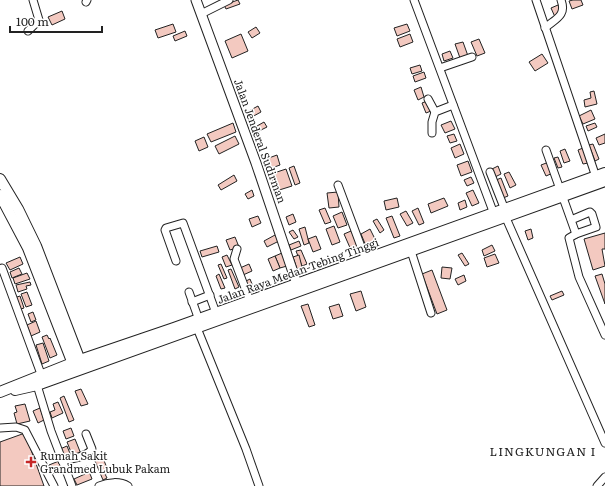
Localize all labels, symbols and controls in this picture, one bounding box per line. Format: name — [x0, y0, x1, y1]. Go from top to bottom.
scale bar — [10, 8, 102, 34]
text: 100 m — [16, 12, 49, 30]
street label: Jalan Jenderal Sudirman — [231, 76, 291, 205]
street label: Jalan Raya Medan-Tebing Tinggi — [215, 233, 381, 307]
district label: LINGKUNGAN I — [490, 442, 597, 460]
place label: Rumah Sakit Grandmed Lubuk Pakam — [40, 447, 171, 476]
marker: Rumah Sakit Grandmed Lubuk Pakam — [25, 456, 37, 468]

